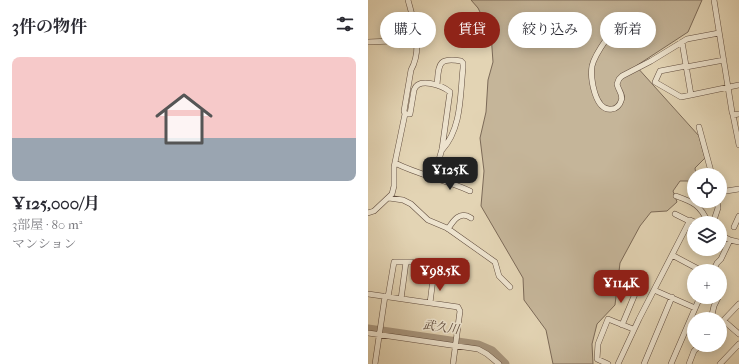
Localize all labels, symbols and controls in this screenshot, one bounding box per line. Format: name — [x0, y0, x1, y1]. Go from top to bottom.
chip: 購入 — [380, 12, 436, 48]
chip: 賃貸 — [444, 12, 500, 48]
chip: 絞り込み — [508, 12, 592, 48]
chip: 新着 — [600, 12, 656, 48]
icon: filters — [334, 13, 356, 35]
text: 3件の物件 — [12, 16, 87, 36]
icon: home — [148, 83, 220, 155]
pin: ¥125K — [422, 157, 478, 191]
text: ¥125K — [432, 162, 468, 177]
map controls — [687, 168, 727, 352]
button: locate — [687, 168, 727, 208]
text: ¥125,000/月 — [12, 193, 100, 213]
button: layers — [687, 216, 727, 256]
text: 3部屋 · 80 m² — [12, 217, 83, 232]
text: マンション — [12, 236, 76, 251]
pin: ¥98.5K — [407, 258, 473, 292]
text: ¥98.5K — [420, 263, 460, 278]
button: + — [687, 264, 727, 304]
pin: ¥114K — [593, 270, 649, 304]
text: ¥114K — [603, 275, 639, 290]
button: − — [687, 312, 727, 352]
water label: 武久川 — [422, 318, 462, 337]

